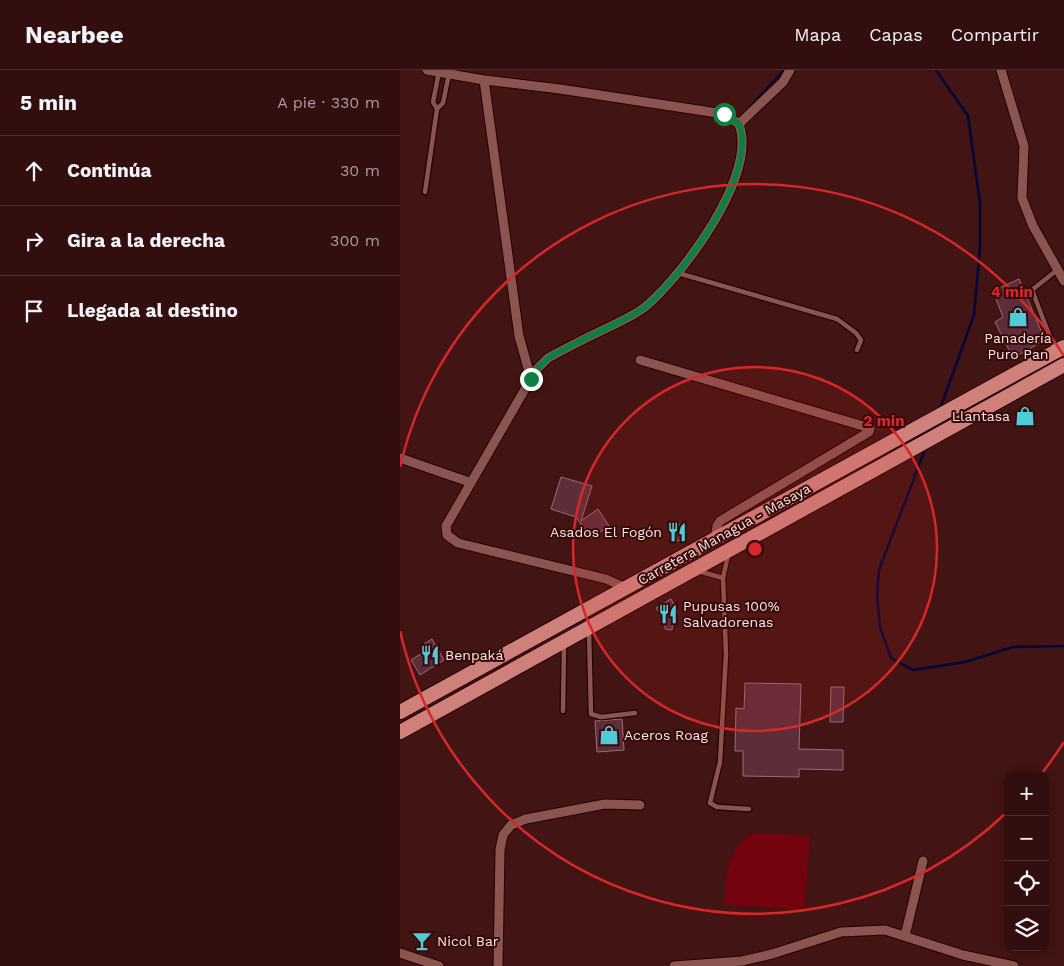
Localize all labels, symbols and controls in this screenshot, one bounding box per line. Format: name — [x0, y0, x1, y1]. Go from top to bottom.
text: Nearbee — [25, 21, 124, 49]
text: Mapa — [794, 24, 841, 45]
text: Capas — [869, 24, 923, 45]
text: Compartir — [951, 24, 1039, 45]
text: 5 min — [20, 90, 77, 115]
text: A pie · 330 m — [277, 93, 380, 112]
route start — [713, 103, 736, 126]
icon: ahead — [20, 157, 48, 185]
text: Continúa — [67, 159, 151, 182]
text: 30 m — [340, 161, 380, 180]
icon: right — [20, 227, 48, 255]
text: Gira a la derecha — [67, 229, 225, 252]
text: 300 m — [330, 231, 380, 250]
text: 4 min — [991, 283, 1033, 301]
icon: arrive — [20, 297, 48, 325]
text: Llegada al destino — [67, 299, 238, 322]
shop icon: Panadería Puro Pan — [1007, 306, 1029, 328]
place label: Panadería Puro Pan — [984, 330, 1052, 362]
route end — [520, 368, 543, 391]
shop icon: Llantasa — [1014, 405, 1036, 427]
place label: Llantasa — [952, 408, 1010, 424]
text: 2 min — [863, 412, 905, 430]
street label: Carretera Managua - Masaya — [635, 480, 813, 588]
restaurant icon: Asados El Fogón — [666, 521, 688, 543]
place label: Asados El Fogón — [550, 524, 662, 540]
centre of rings — [746, 540, 764, 558]
place label: Pupusas 100% Salvadorenas — [683, 598, 780, 630]
restaurant icon: Pupusas 100% Salvadorenas — [657, 603, 679, 625]
restaurant icon: Benpaká — [419, 644, 441, 666]
place label: Benpaká — [445, 647, 503, 663]
shop icon: Aceros Roag — [598, 724, 620, 746]
place label: Aceros Roag — [624, 727, 708, 743]
map controls — [1004, 771, 1049, 951]
button: + — [1004, 771, 1049, 816]
button: − — [1004, 816, 1049, 861]
button: locate — [1004, 861, 1049, 906]
button: layers — [1004, 906, 1049, 951]
bar icon: Nicol Bar — [411, 930, 433, 952]
place label: Nicol Bar — [437, 933, 499, 949]

